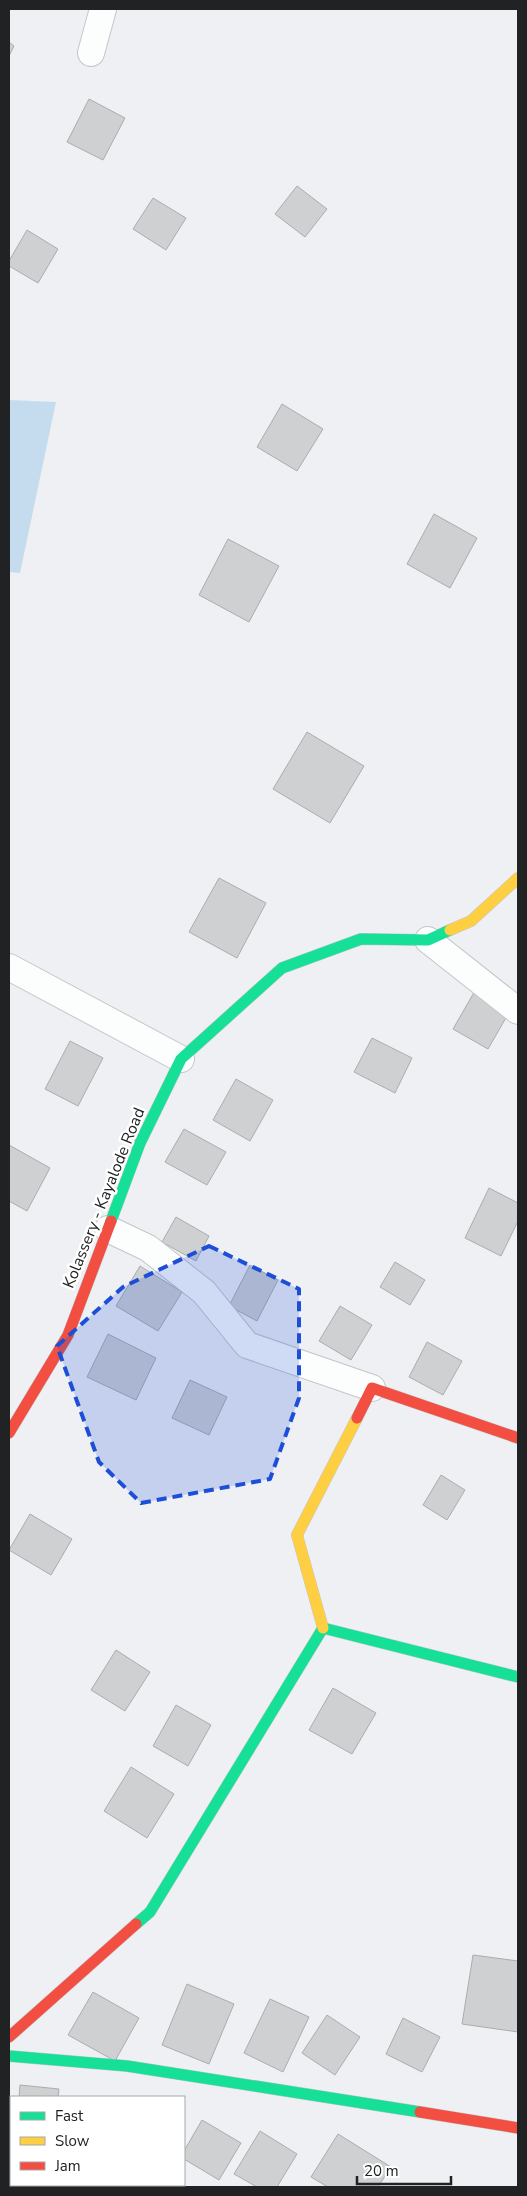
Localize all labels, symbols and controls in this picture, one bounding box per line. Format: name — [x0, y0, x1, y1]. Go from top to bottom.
street label: Kolassery - Kayalode Road — [58, 1104, 150, 1292]
legend — [10, 2096, 185, 2186]
text: Fast — [55, 2106, 84, 2126]
text: Slow — [55, 2131, 90, 2151]
scale bar — [357, 2154, 451, 2186]
text: Jam — [54, 2156, 81, 2176]
text: 20 m — [364, 2161, 399, 2181]

